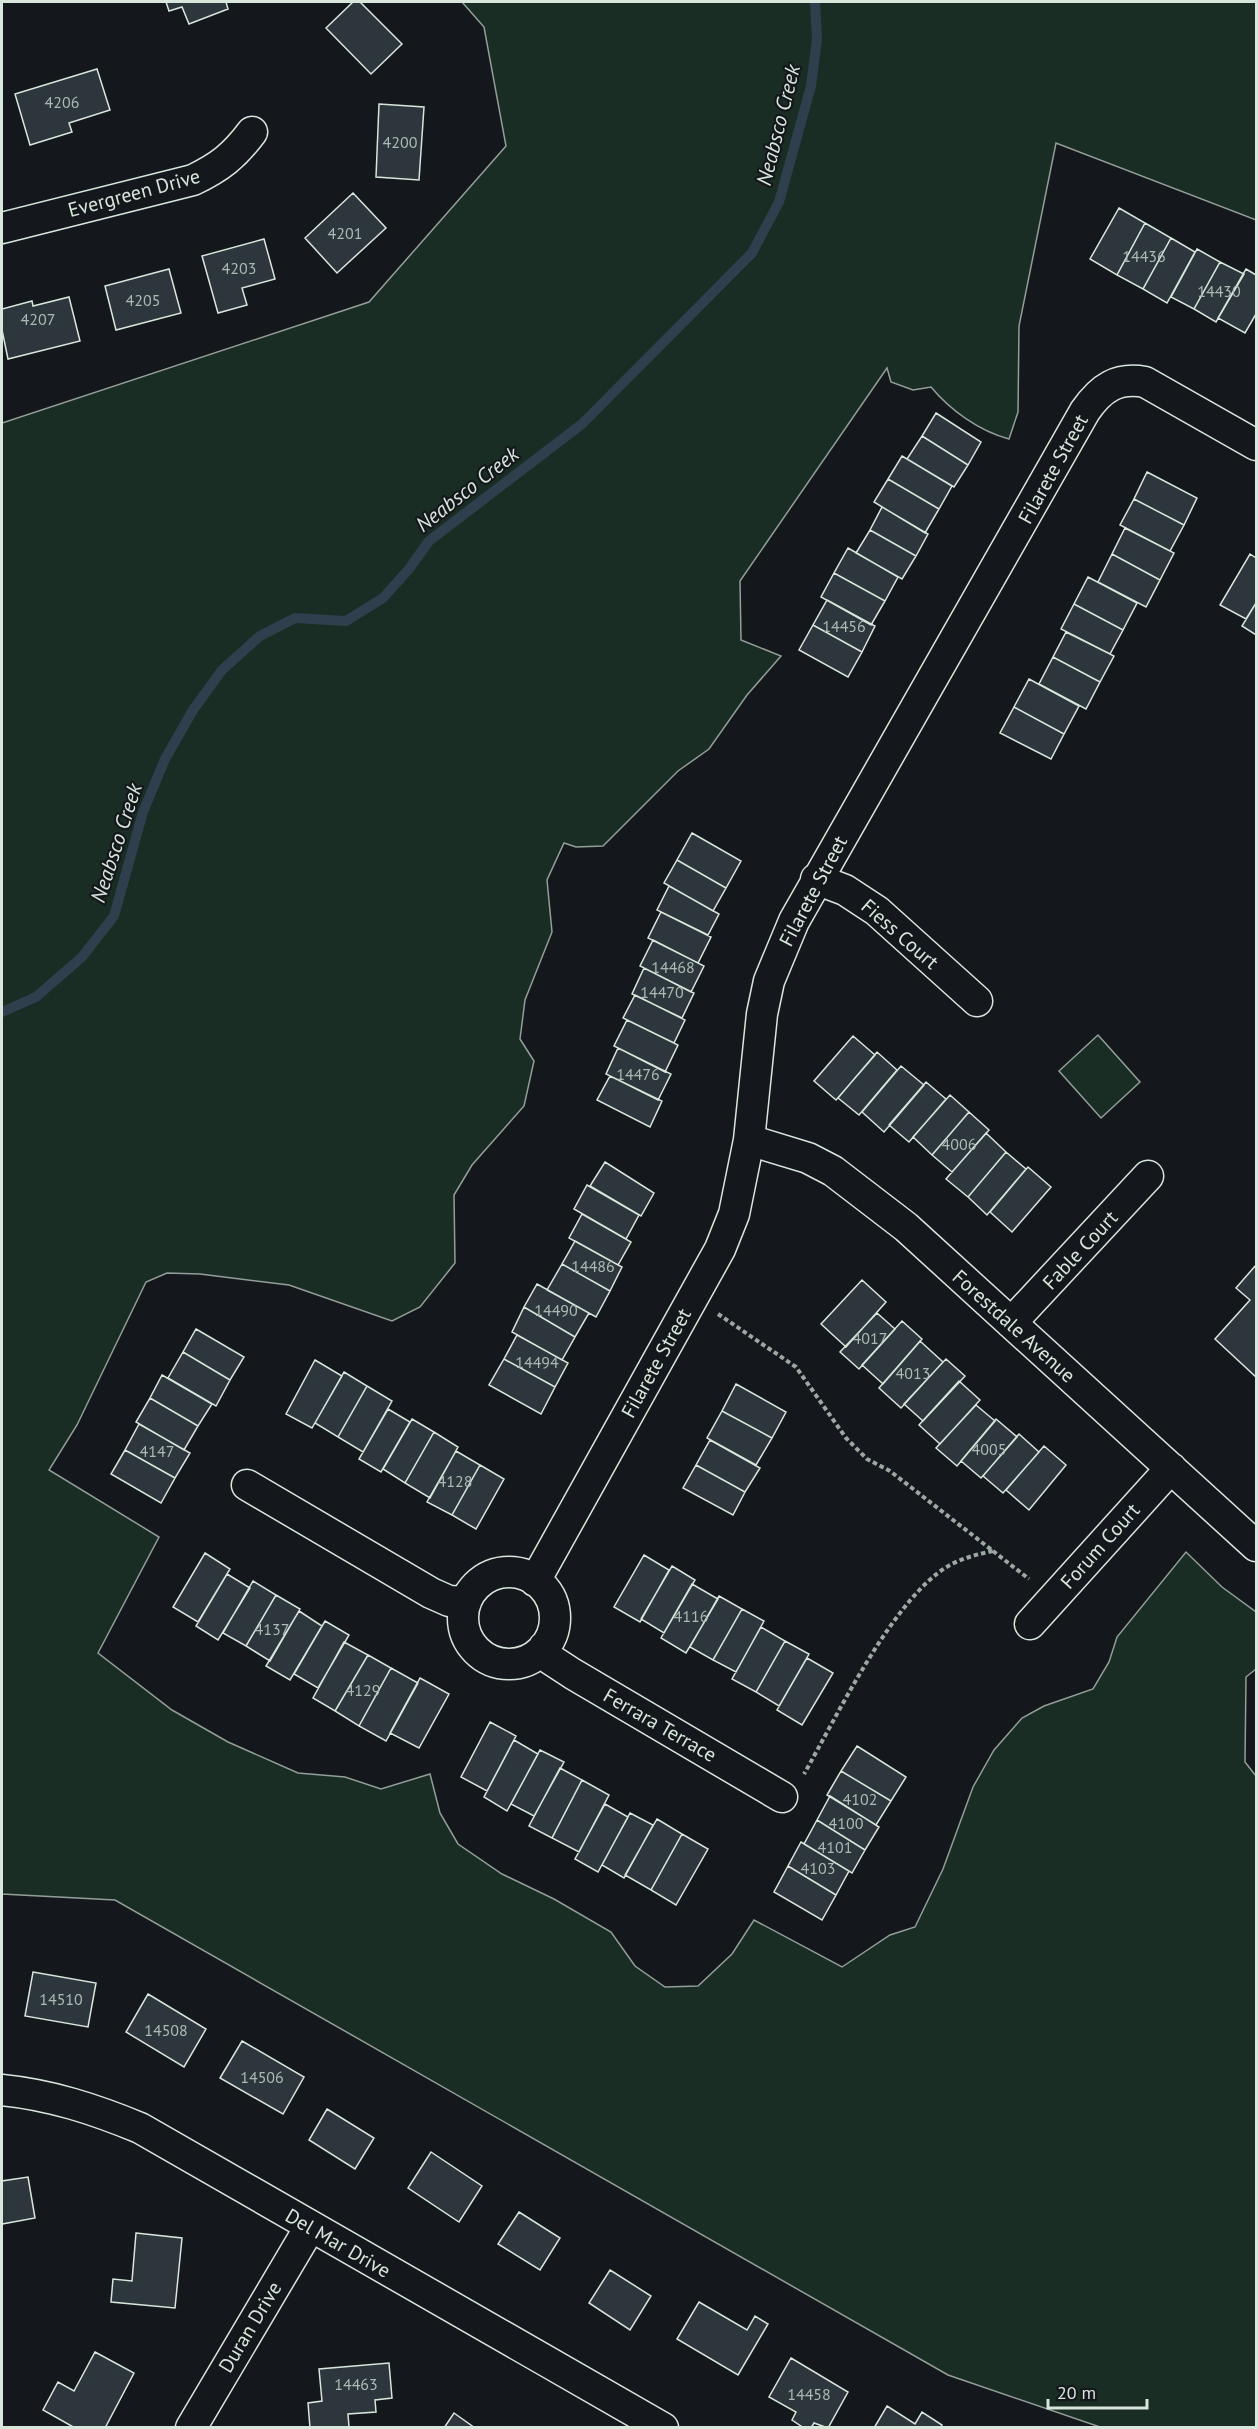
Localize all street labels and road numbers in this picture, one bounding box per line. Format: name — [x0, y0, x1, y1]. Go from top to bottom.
street label: Evergreen Drive — [65, 163, 203, 223]
street label: Filarete Street — [1012, 409, 1094, 528]
street label: Filarete Street — [773, 831, 853, 951]
street label: Fiess Court — [856, 893, 944, 975]
street label: Fable Court — [1037, 1205, 1123, 1295]
street label: Forestdale Avenue — [947, 1264, 1081, 1388]
street label: Filarete Street — [615, 1303, 697, 1422]
street label: Forum Court — [1055, 1498, 1145, 1594]
street label: Ferrara Terrace — [599, 1682, 721, 1768]
street label: Del Mar Drive — [281, 2202, 395, 2284]
street label: Duran Drive — [213, 2277, 287, 2377]

